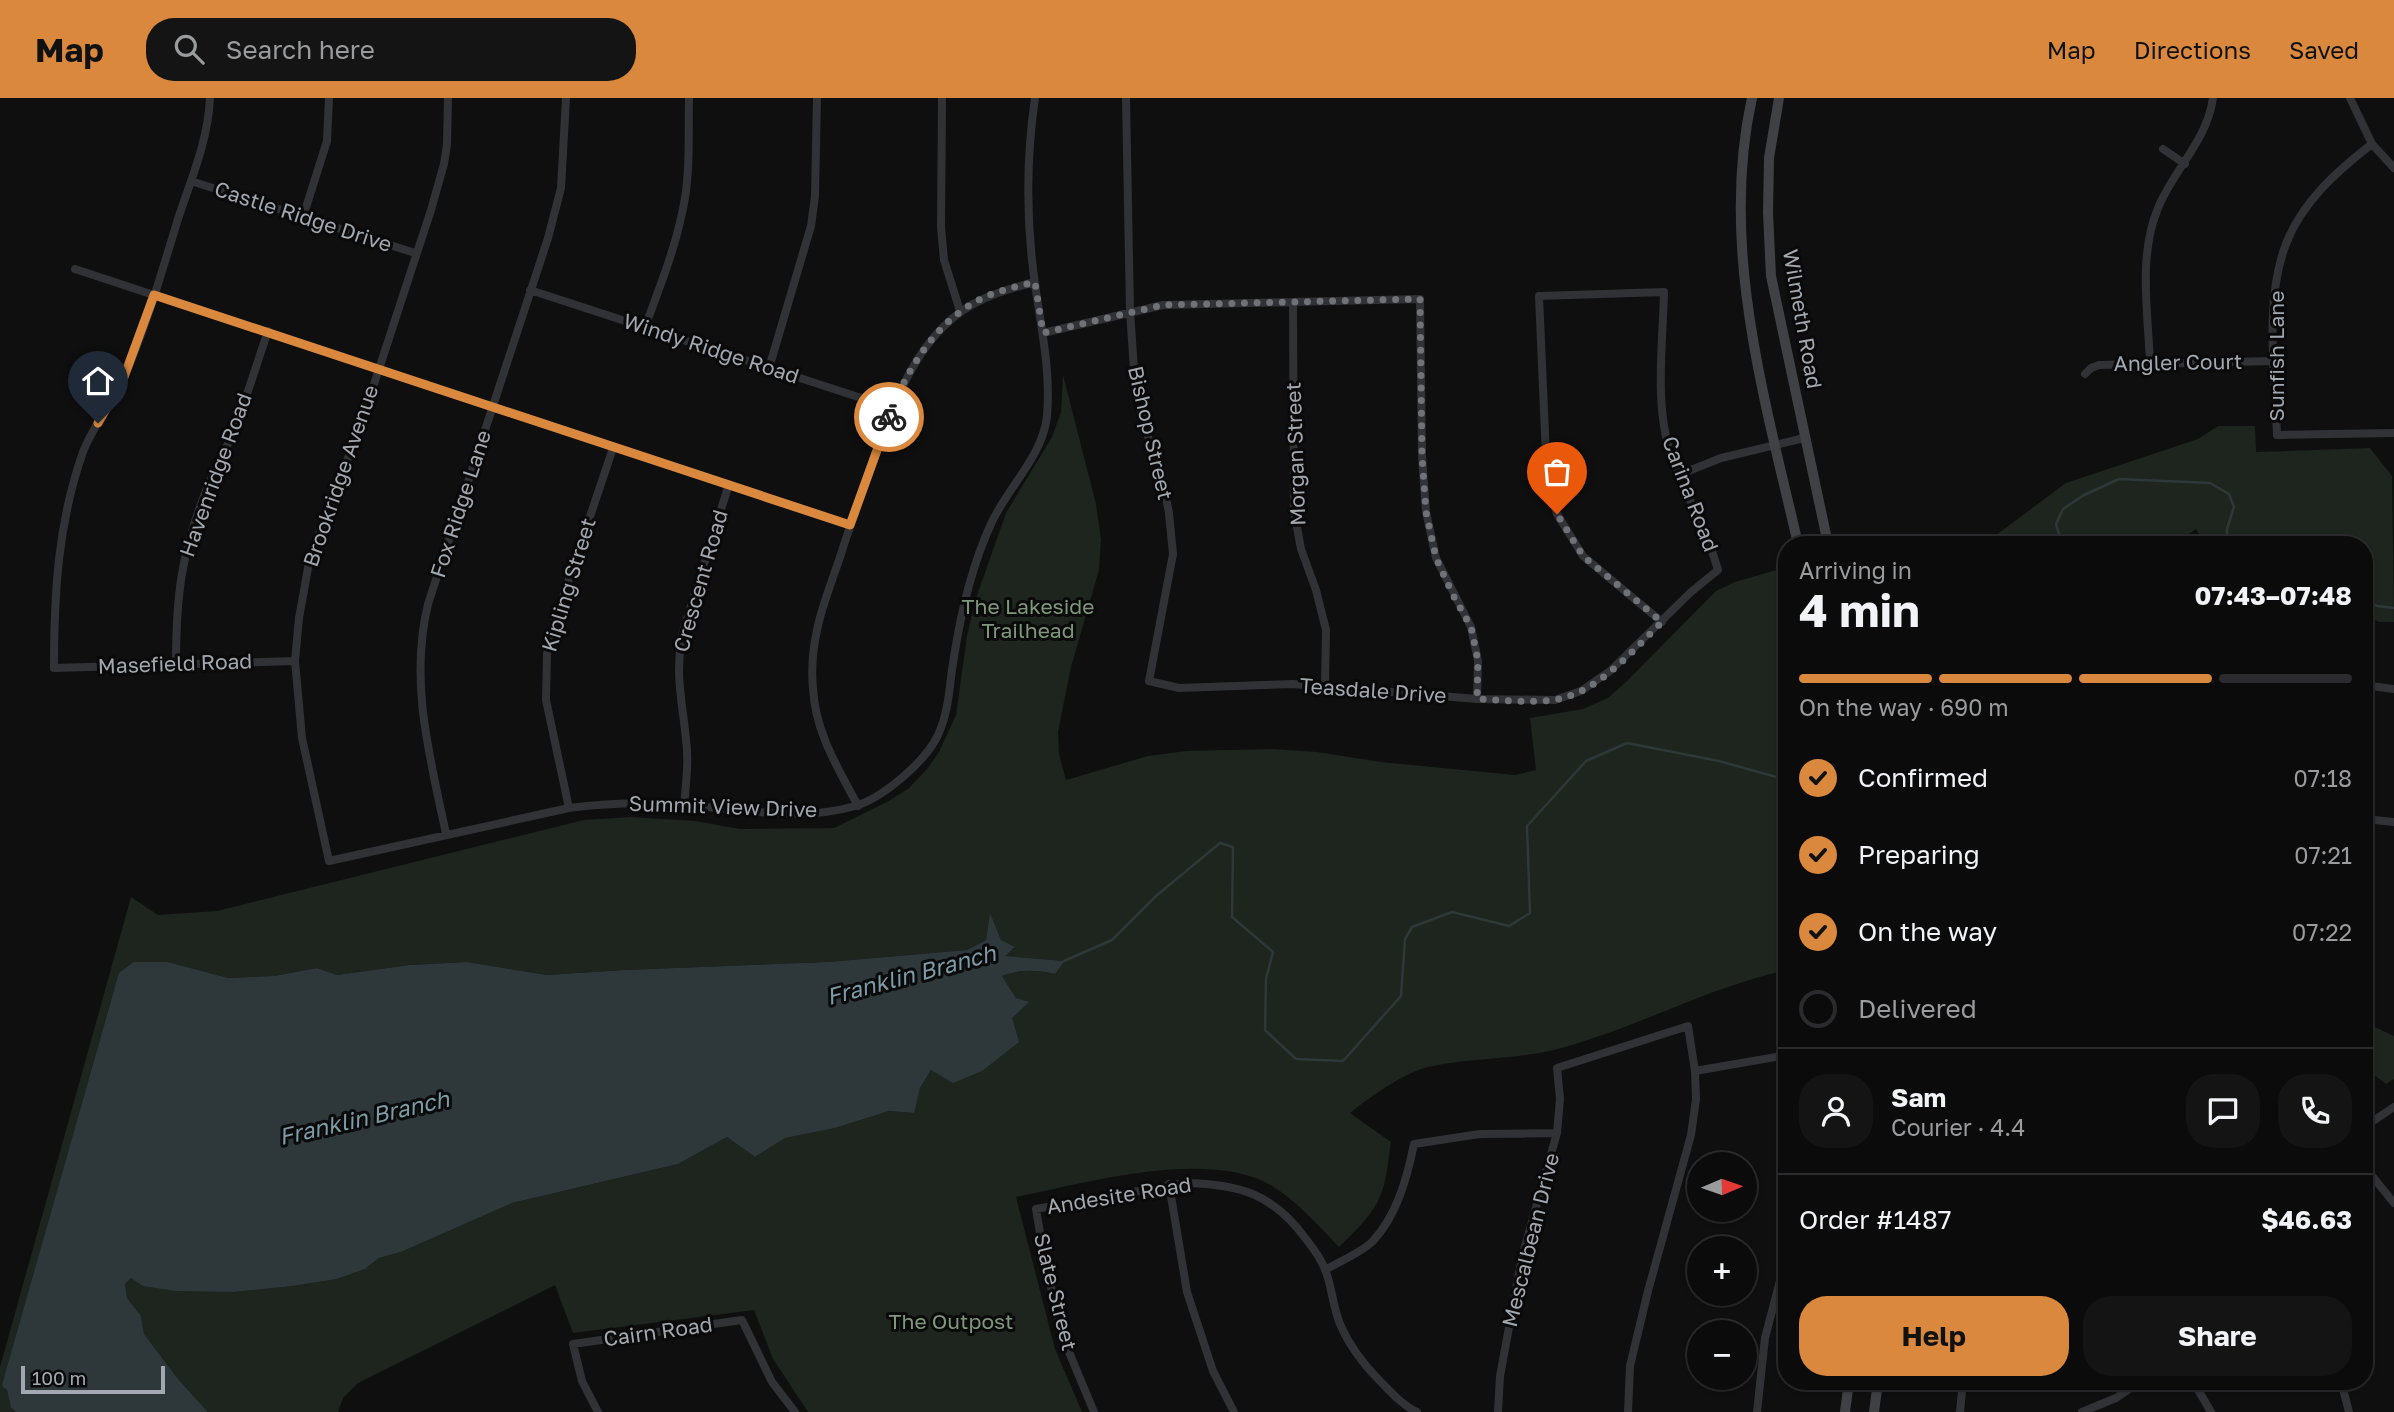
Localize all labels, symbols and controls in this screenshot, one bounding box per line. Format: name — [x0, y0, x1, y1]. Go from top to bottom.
search box — [146, 18, 636, 81]
text: Map — [35, 30, 104, 69]
icon: search — [170, 30, 208, 68]
text: Search here — [226, 34, 375, 65]
text: Map — [2047, 35, 2096, 64]
text: Directions — [2134, 35, 2251, 64]
text: Saved — [2289, 35, 2359, 64]
street label: Castle Ridge Drive — [211, 175, 395, 257]
street label: Wilmeth Road — [1778, 247, 1828, 391]
street label: Sunfish Lane — [2263, 291, 2289, 421]
street label: Windy Ridge Road — [620, 307, 802, 389]
street label: Angler Court — [2113, 348, 2243, 376]
pin — [68, 351, 128, 423]
icon: home — [79, 362, 117, 400]
street label: Bishop Street — [1123, 363, 1179, 502]
street label: Brookridge Avenue — [297, 381, 383, 570]
courier — [854, 382, 924, 452]
street label: Morgan Street — [1280, 382, 1311, 526]
street label: Havenridge Road — [173, 389, 257, 560]
icon: bike — [870, 398, 908, 436]
street label: Fox Ridge Lane — [424, 427, 496, 581]
street label: Carina Road — [1657, 432, 1725, 555]
pin — [1527, 442, 1587, 514]
icon: bag — [1538, 453, 1576, 491]
street label: Crescent Road — [667, 506, 733, 655]
street label: Kipling Street — [535, 515, 601, 655]
text: Arriving in — [1799, 556, 1912, 584]
text: 07:43–07:48 — [2194, 580, 2352, 611]
text: 4 min — [1799, 582, 1920, 637]
park label: The Lakeside Trailhead — [962, 593, 1094, 643]
street label: Masefield Road — [97, 647, 253, 679]
street label: Teasdale Drive — [1299, 672, 1447, 708]
text: On the way · 690 m — [1799, 693, 2009, 721]
icon: check — [1799, 759, 1837, 797]
text: Confirmed — [1858, 762, 1988, 793]
text: 07:18 — [2293, 764, 2352, 792]
street label: Summit View Drive — [628, 790, 818, 822]
icon: check — [1799, 836, 1837, 874]
text: Preparing — [1858, 839, 1980, 870]
text: 07:21 — [2294, 841, 2352, 869]
icon: check — [1799, 913, 1837, 951]
text: On the way — [1858, 916, 1997, 947]
text: 07:22 — [2292, 918, 2352, 946]
water label: Franklin Branch — [823, 938, 999, 1010]
text: Delivered — [1858, 993, 1977, 1024]
button: person — [1799, 1074, 1873, 1148]
button: chat — [2186, 1074, 2260, 1148]
button: phone — [2278, 1074, 2352, 1148]
text: Sam — [1891, 1082, 1946, 1113]
water label: Franklin Branch — [276, 1084, 453, 1150]
text: Courier · 4.4 — [1891, 1113, 2025, 1141]
street label: Mescalbean Drive — [1496, 1150, 1564, 1330]
north arrow — [1687, 1152, 1757, 1222]
map controls — [1687, 1152, 1757, 1390]
street label: Andesite Road — [1045, 1171, 1193, 1219]
text: Order #1487 — [1799, 1204, 1952, 1235]
text: $46.63 — [2261, 1204, 2352, 1235]
street label: Slate Street — [1029, 1230, 1083, 1353]
button: + — [1687, 1236, 1757, 1306]
button: Help — [1799, 1296, 2069, 1376]
button: Share — [2083, 1296, 2352, 1376]
park label: The Outpost — [888, 1308, 1014, 1334]
street label: Cairn Road — [602, 1311, 714, 1352]
button: − — [1687, 1320, 1757, 1390]
scale bar — [21, 1363, 164, 1395]
text: 100 m — [32, 1366, 86, 1389]

